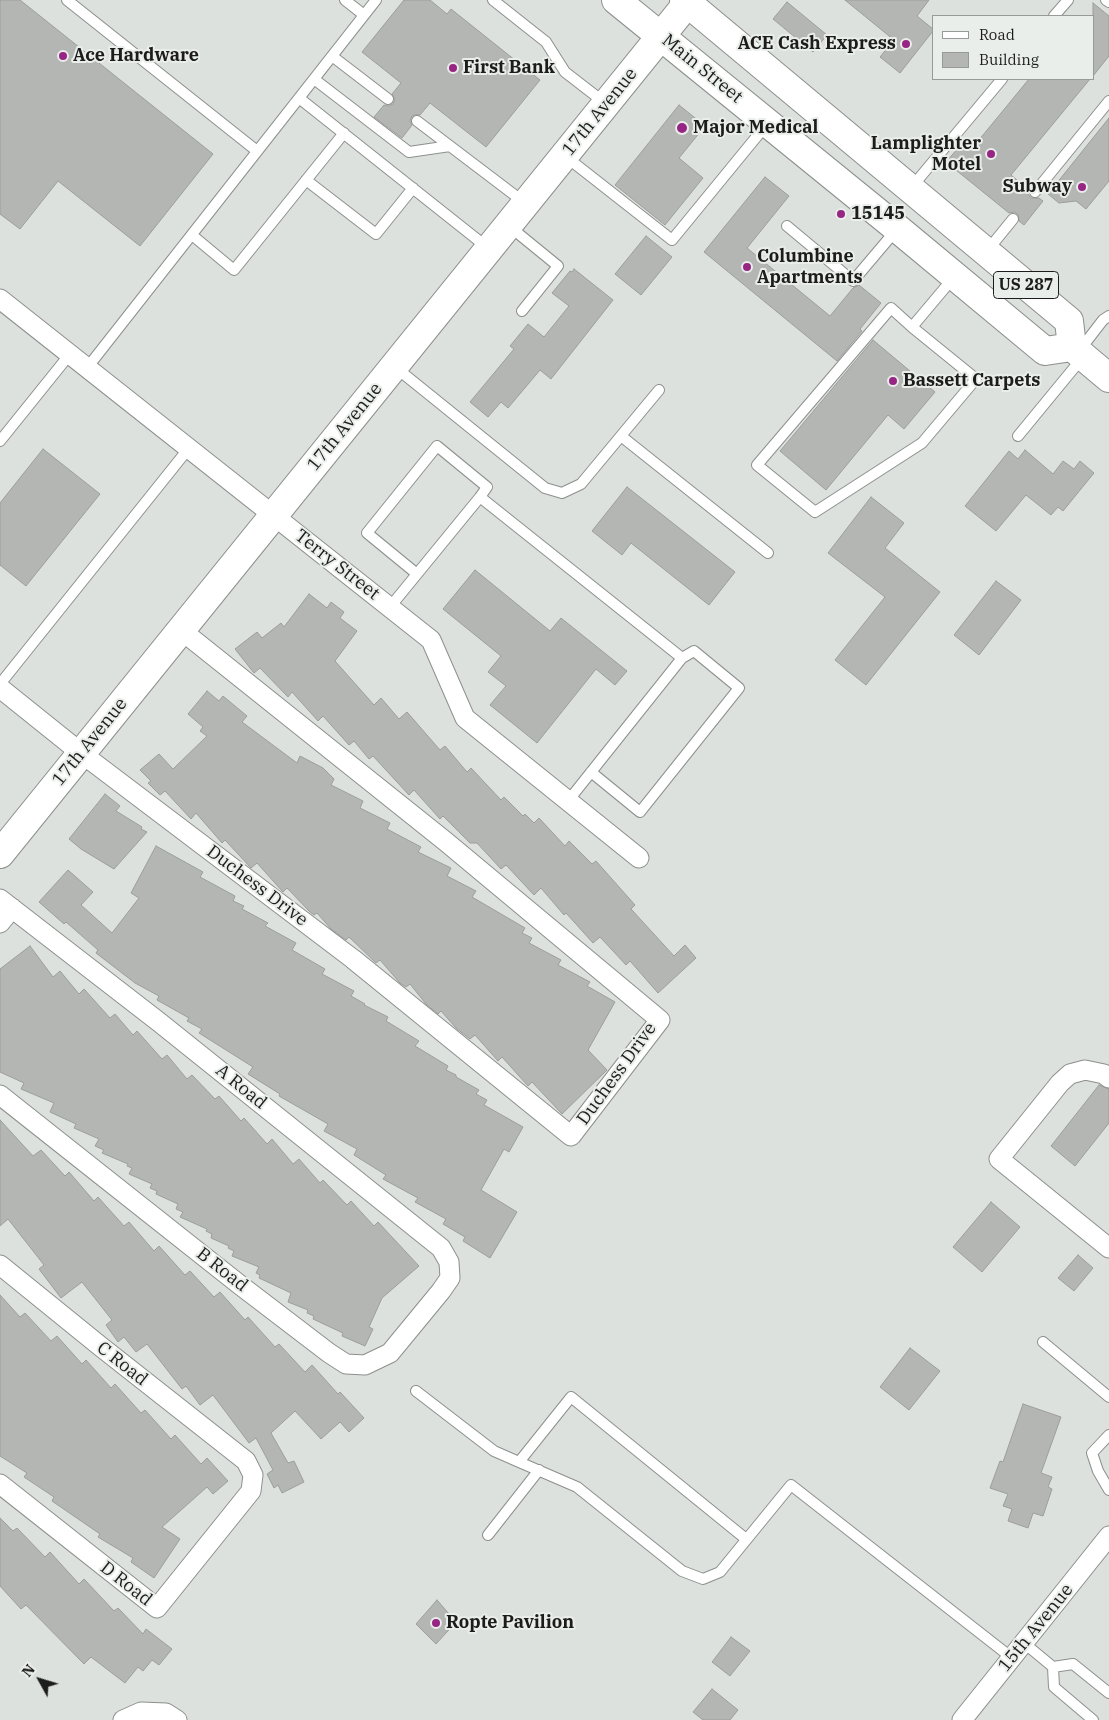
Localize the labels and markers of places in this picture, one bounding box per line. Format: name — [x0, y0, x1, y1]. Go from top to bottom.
place label: ACE Cash Express — [738, 33, 896, 55]
marker: ACE Cash Express — [900, 38, 912, 50]
place label: Ace Hardware — [73, 45, 199, 67]
marker: Ace Hardware — [57, 50, 69, 62]
place label: First Bank — [463, 57, 555, 79]
marker: First Bank — [447, 62, 459, 74]
place label: Major Medical — [693, 117, 818, 139]
marker: Major Medical — [675, 121, 689, 135]
place label: Lamplighter Motel — [871, 133, 981, 176]
marker: Lamplighter Motel — [985, 148, 997, 160]
place label: Subway — [1002, 176, 1072, 198]
marker: Subway — [1076, 181, 1088, 193]
place label: 15145 — [851, 203, 905, 225]
marker: 15145 — [835, 208, 847, 220]
place label: Columbine Apartments — [757, 246, 863, 288]
marker: Columbine Apartments — [741, 261, 753, 273]
place label: Bassett Carpets — [903, 370, 1040, 392]
marker: Bassett Carpets — [887, 375, 899, 387]
place label: Ropte Pavilion — [446, 1612, 574, 1634]
marker: Ropte Pavilion — [430, 1617, 442, 1629]

